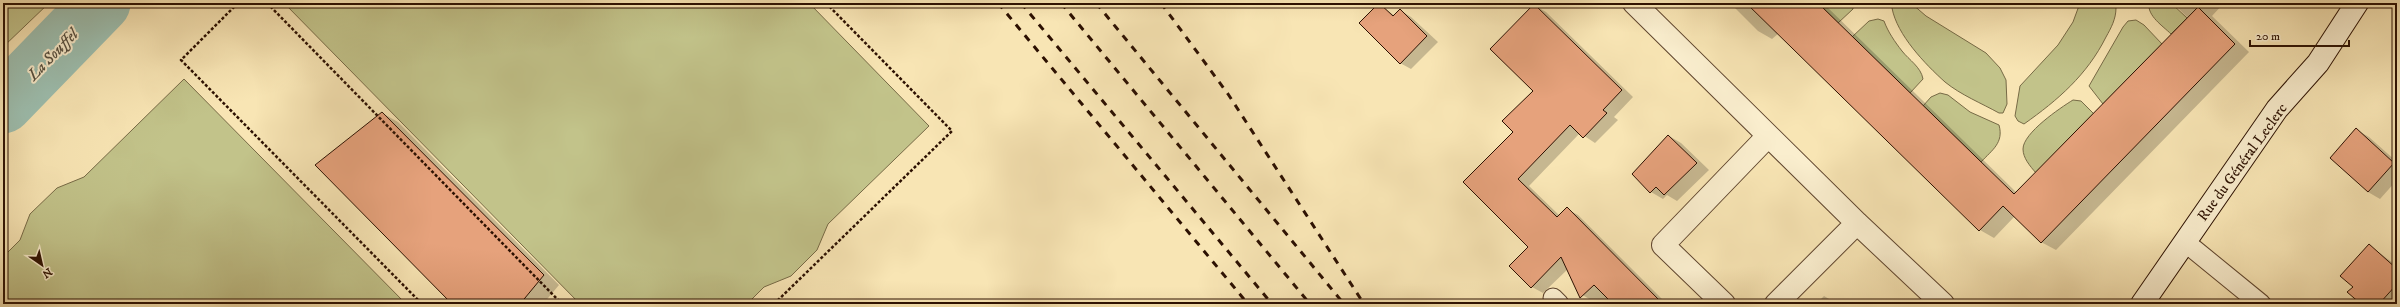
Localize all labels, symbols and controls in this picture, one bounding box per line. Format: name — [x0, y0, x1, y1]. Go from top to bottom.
scale bar — [2250, 22, 2349, 48]
water label: La Souffel — [22, 23, 84, 86]
text: 20 m — [2256, 29, 2280, 44]
street label: Rue du Général Leclerc — [2193, 99, 2292, 225]
north arrow — [22, 245, 62, 285]
text: N — [39, 264, 55, 281]

